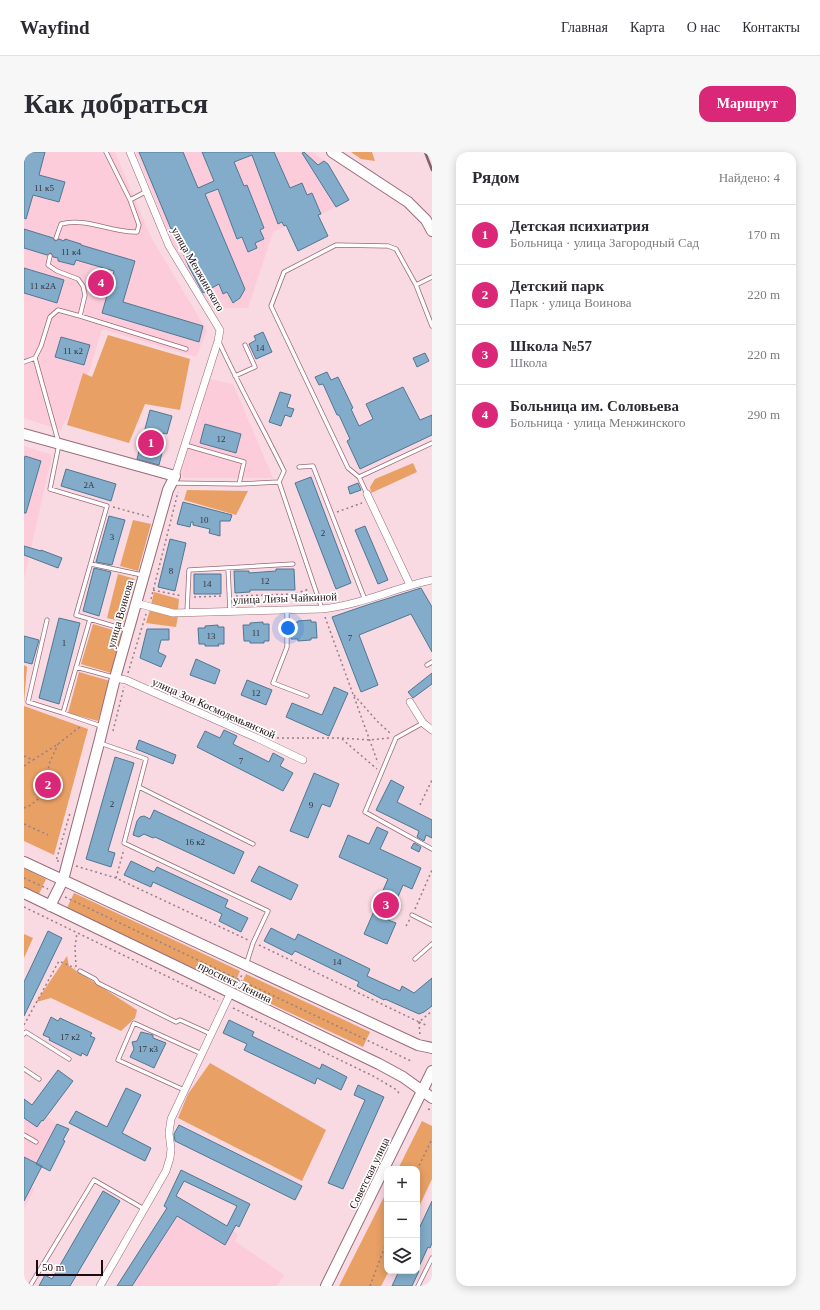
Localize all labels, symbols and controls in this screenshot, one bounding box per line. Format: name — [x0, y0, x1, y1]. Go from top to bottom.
text: Wayfind — [20, 17, 90, 38]
text: Главная — [561, 20, 608, 35]
text: Карта — [630, 20, 665, 35]
text: О нас — [687, 20, 720, 35]
text: Контакты — [742, 20, 800, 35]
button: Маршрут — [699, 86, 796, 122]
text: Как добраться — [24, 88, 208, 119]
text: Рядом — [472, 168, 520, 187]
text: Найдено: 4 — [719, 170, 780, 185]
house number: 11 к5 — [34, 183, 54, 193]
text: Детская психиатрия — [510, 218, 649, 234]
street label: улица Менжинского — [169, 225, 227, 313]
text: 1 — [482, 227, 488, 242]
text: 170 m — [747, 227, 780, 242]
text: Больница · улица Загородный Сад — [510, 235, 699, 250]
house number: 11 к4 — [61, 247, 81, 257]
pin: 4 — [88, 268, 114, 298]
text: Детский парк — [510, 278, 604, 294]
house number: 11 к2А — [30, 281, 57, 291]
text: 2 — [482, 287, 488, 302]
text: 220 m — [747, 287, 780, 302]
text: Парк · улица Воинова — [510, 295, 631, 310]
text: Школа №57 — [510, 338, 592, 354]
house number: 14 — [256, 343, 265, 353]
house number: 11 к2 — [63, 346, 83, 356]
text: 3 — [482, 347, 488, 362]
text: 220 m — [747, 347, 780, 362]
text: Школа — [510, 355, 547, 370]
text: Больница им. Соловьева — [510, 398, 679, 414]
text: 4 — [482, 407, 488, 422]
text: 290 m — [747, 407, 780, 422]
text: Больница · улица Менжинского — [510, 415, 685, 430]
pin: 1 — [138, 428, 164, 458]
house number: 12 — [217, 434, 226, 444]
house number: 2А — [84, 480, 95, 490]
house number: 10 — [200, 515, 209, 525]
house number: 2 — [321, 528, 325, 538]
house number: 3 — [110, 532, 115, 542]
house number: 8 — [169, 566, 174, 576]
house number: 12 — [261, 576, 270, 586]
street label: улица Воинова — [105, 579, 135, 649]
house number: 14 — [203, 579, 212, 589]
street label: улица Лизы Чайкиной — [233, 590, 337, 606]
your location — [278, 618, 298, 638]
house number: 11 — [252, 628, 260, 638]
house number: 13 — [207, 631, 216, 641]
house number: 7 — [348, 633, 353, 643]
house number: 1 — [62, 638, 66, 648]
street label: улица Зои Космодемьянской — [151, 675, 278, 741]
house number: 12 — [252, 688, 261, 698]
house number: 7 — [239, 756, 244, 766]
pin: 2 — [35, 770, 61, 800]
house number: 2 — [110, 799, 114, 809]
house number: 9 — [309, 800, 314, 810]
house number: 16 к2 — [185, 837, 205, 847]
pin: 3 — [373, 890, 399, 920]
house number: 14 — [333, 957, 342, 967]
street label: проспект Ленина — [196, 959, 274, 1005]
house number: 17 к2 — [60, 1032, 80, 1042]
house number: 17 к3 — [138, 1044, 159, 1054]
street label: Советская улица — [347, 1135, 391, 1211]
map controls — [384, 1166, 420, 1274]
button: + — [384, 1166, 420, 1202]
button: − — [384, 1202, 420, 1238]
button: layers — [384, 1238, 420, 1274]
scale bar — [36, 1258, 103, 1277]
text: 50 m — [42, 1261, 64, 1273]

